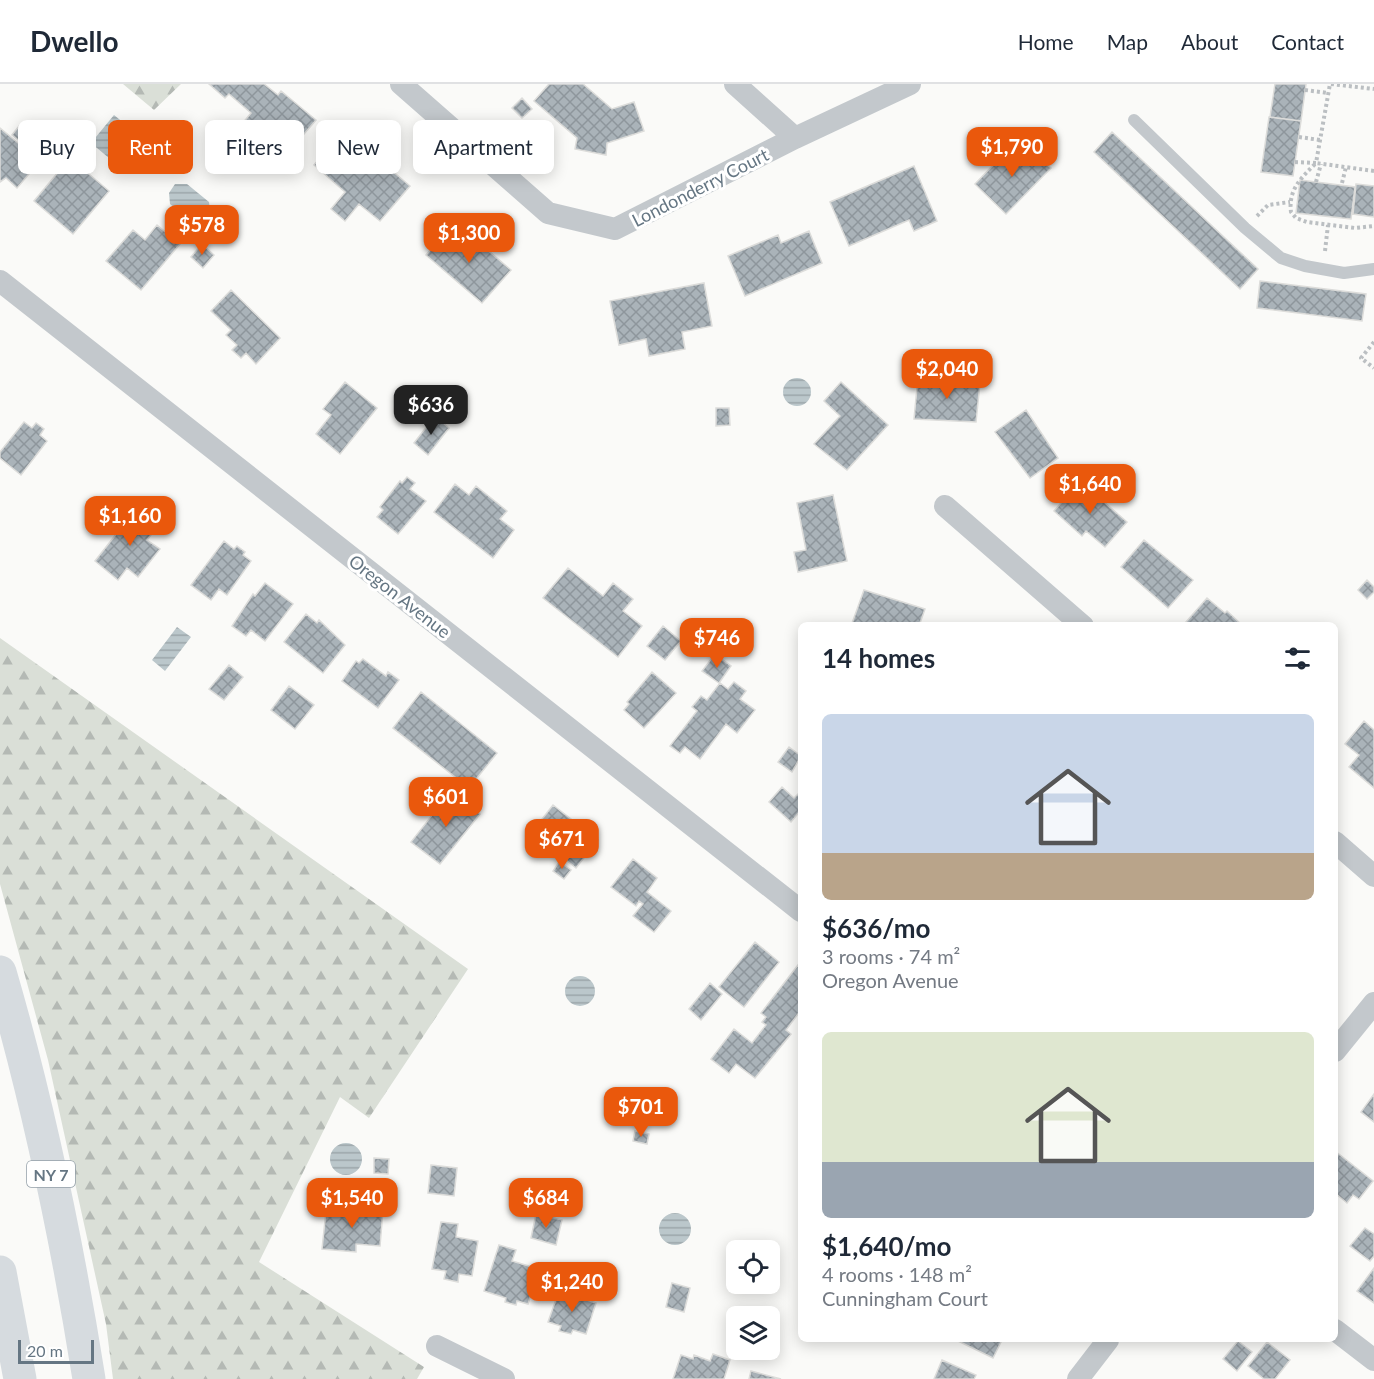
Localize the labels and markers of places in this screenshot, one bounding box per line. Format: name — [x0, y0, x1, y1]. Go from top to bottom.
pin: $1,790 — [963, 127, 1061, 178]
pin: $578 — [166, 205, 238, 256]
pin: $1,300 — [420, 213, 518, 264]
pin: $2,040 — [898, 349, 996, 400]
pin: $636 — [395, 385, 467, 436]
pin: $1,640 — [1041, 464, 1139, 515]
pin: $1,160 — [81, 496, 179, 547]
pin: $746 — [681, 618, 753, 669]
pin: $601 — [410, 777, 482, 828]
pin: $671 — [526, 819, 598, 870]
pin: $701 — [605, 1087, 677, 1138]
pin: $1,540 — [303, 1178, 401, 1229]
pin: $684 — [510, 1178, 582, 1229]
pin: $1,240 — [523, 1262, 621, 1313]

